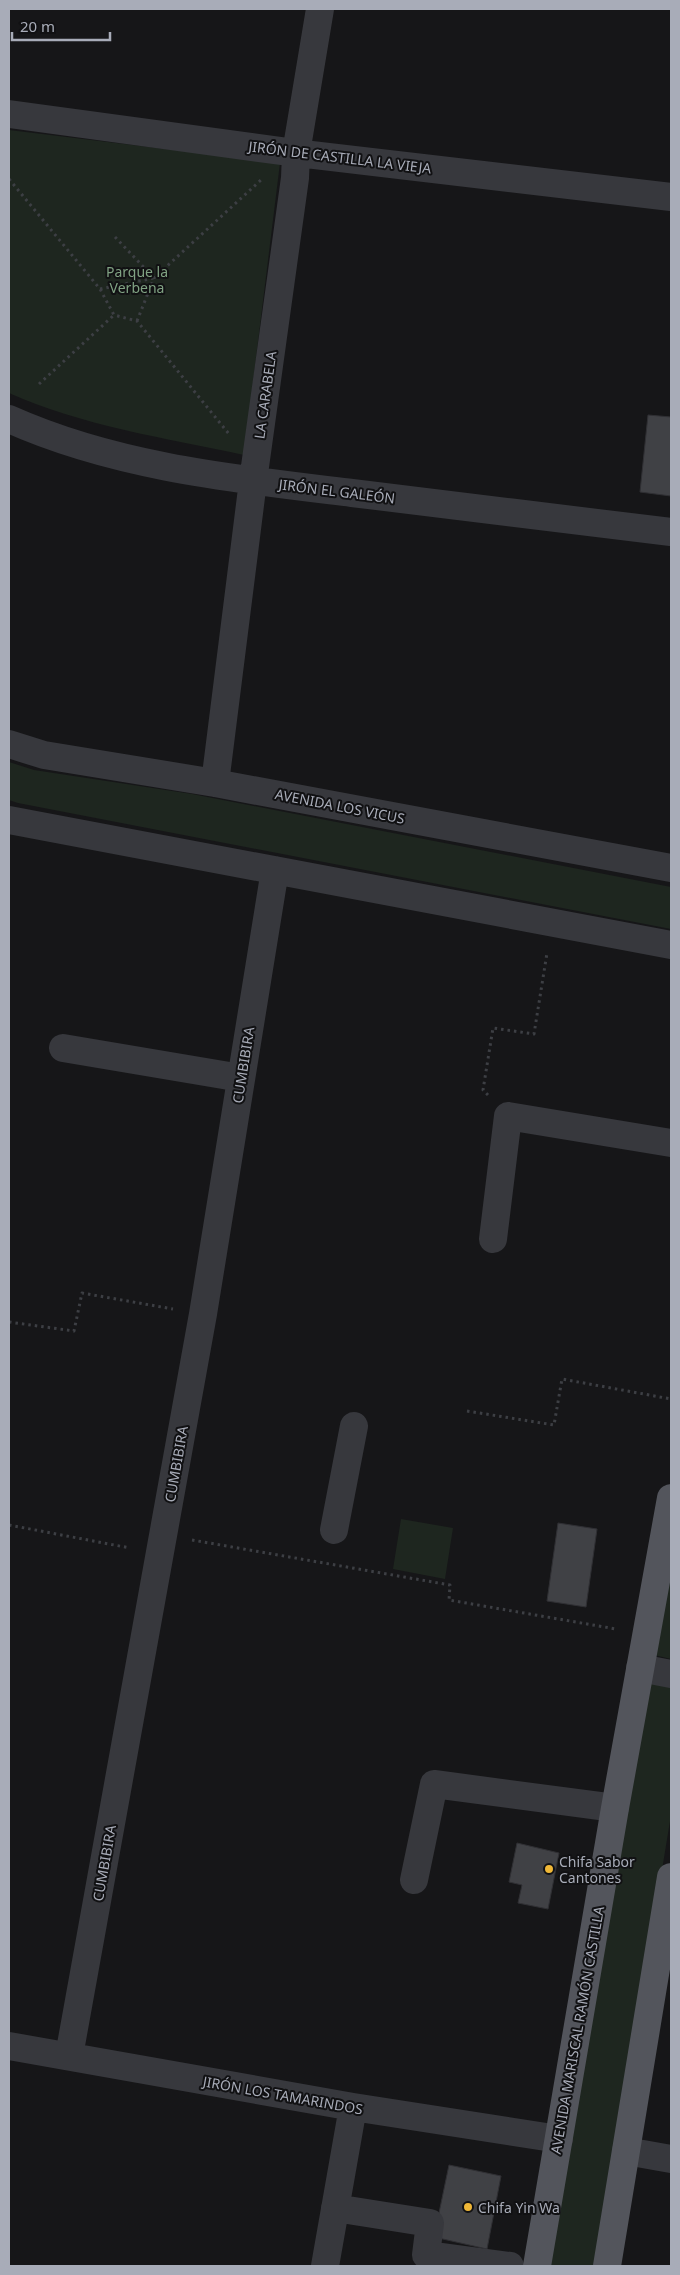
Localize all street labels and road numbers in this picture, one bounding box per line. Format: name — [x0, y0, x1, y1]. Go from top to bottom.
street label: JIRÓN DE CASTILLA LA VIEJA — [246, 136, 432, 178]
street label: LA CARABELA — [249, 350, 281, 440]
street label: JIRÓN EL GALEÓN — [276, 474, 396, 508]
street label: AVENIDA LOS VICUS — [274, 784, 407, 828]
street label: CUMBIBIRA — [228, 1025, 258, 1105]
street label: CUMBIBIRA — [160, 1424, 192, 1504]
street label: CUMBIBIRA — [88, 1823, 120, 1903]
street label: AVENIDA MARISCAL RAMÓN CASTILLA — [546, 1905, 608, 2155]
street label: JIRÓN LOS TAMARINDOS — [200, 2071, 365, 2118]

